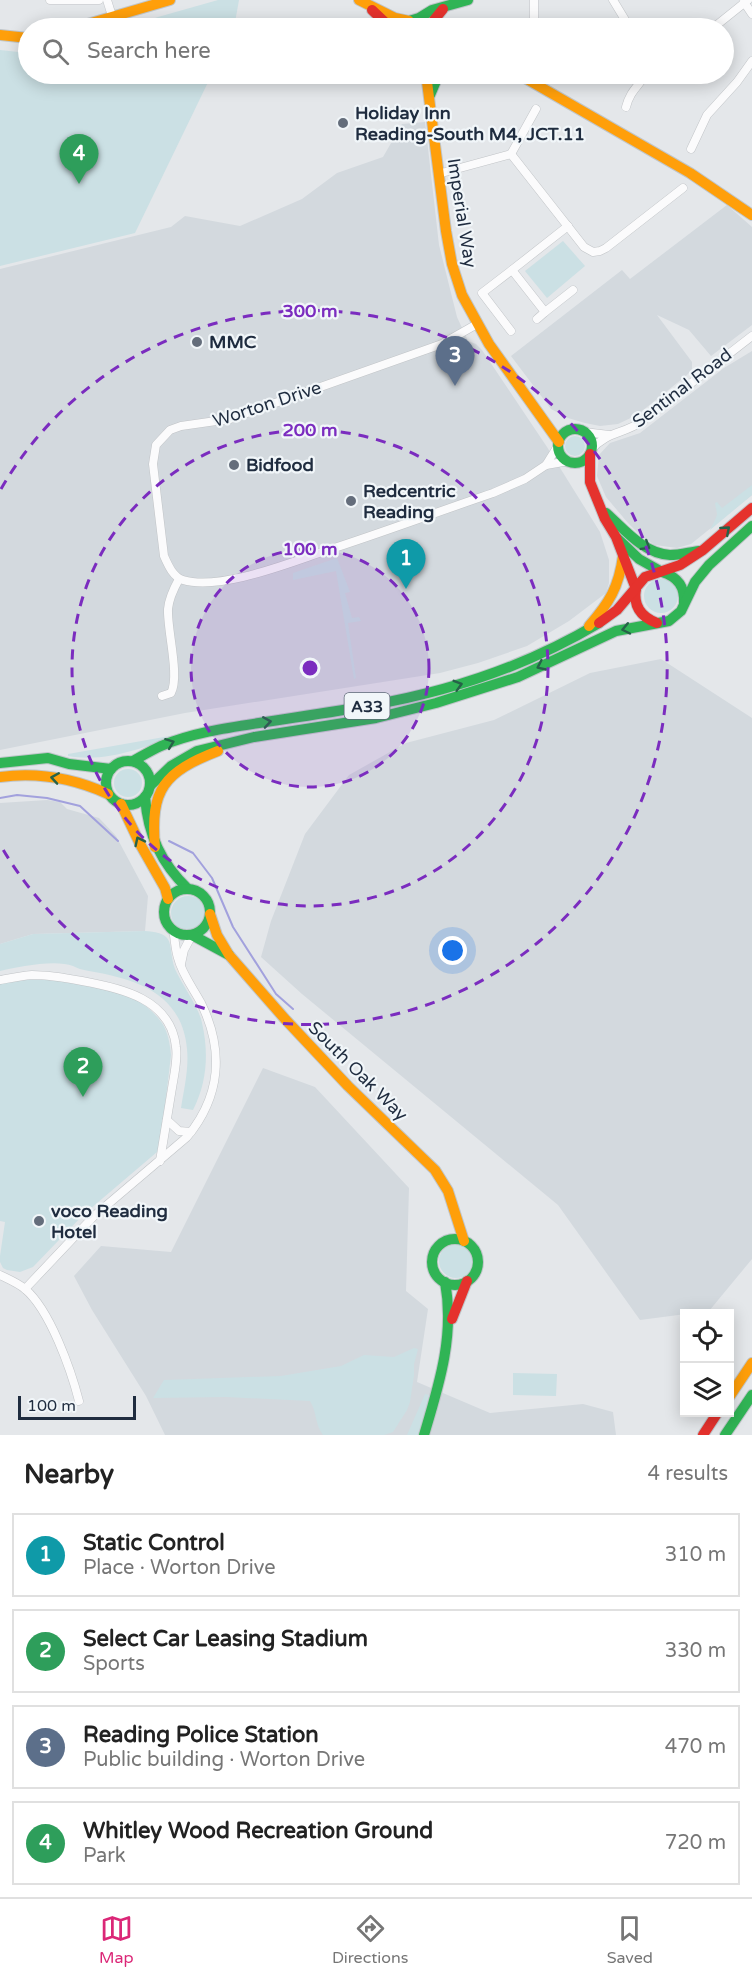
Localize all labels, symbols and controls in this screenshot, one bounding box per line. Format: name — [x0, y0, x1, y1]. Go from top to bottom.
search box — [18, 18, 734, 84]
icon: search — [39, 35, 72, 68]
text: Search here — [87, 38, 211, 64]
place label: Holiday Inn Reading-South M4, JCT.11 — [355, 102, 585, 145]
marker: Holiday Inn Reading-South M4, JCT.11 — [336, 116, 350, 130]
pin: 4 — [60, 134, 98, 184]
street label: Imperial Way — [442, 157, 482, 270]
text: 300 m — [282, 300, 338, 322]
place label: MMC — [209, 331, 257, 353]
marker: MMC — [190, 335, 204, 349]
pin: 3 — [436, 336, 474, 386]
street label: Sentinal Road — [628, 343, 736, 433]
street label: Worton Drive — [210, 376, 324, 432]
text: 200 m — [282, 419, 338, 441]
place label: Bidfood — [246, 454, 314, 476]
marker: Bidfood — [227, 458, 241, 472]
place label: Redcentric Reading — [363, 480, 456, 523]
marker: Redcentric Reading — [344, 494, 358, 508]
one-way arrow — [719, 527, 730, 538]
text: 100 m — [282, 538, 338, 560]
one-way arrow — [640, 539, 650, 551]
pin: 1 — [386, 540, 426, 589]
one-way arrow — [621, 622, 631, 635]
centre of rings — [300, 658, 320, 678]
one-way arrow — [537, 659, 548, 671]
one-way arrow — [452, 680, 463, 692]
road number: A33 — [344, 693, 389, 719]
one-way arrow — [262, 716, 271, 728]
one-way arrow — [164, 738, 175, 750]
one-way arrow — [51, 772, 60, 784]
one-way arrow — [134, 836, 146, 847]
your location — [438, 936, 467, 965]
street label: South Oak Way — [304, 1017, 413, 1126]
pin: 2 — [64, 1048, 103, 1097]
place label: voco Reading Hotel — [51, 1200, 168, 1243]
marker: voco Reading Hotel — [32, 1214, 46, 1228]
map controls — [680, 1309, 734, 1417]
button: locate — [680, 1309, 734, 1363]
button: layers — [680, 1363, 734, 1417]
scale bar — [18, 1393, 136, 1420]
text: 100 m — [27, 1396, 76, 1416]
text: Nearby — [24, 1459, 114, 1490]
text: 4 results — [648, 1462, 728, 1486]
text: Static Control — [83, 1530, 225, 1556]
text: 1 — [39, 1543, 52, 1567]
text: 310 m — [665, 1543, 726, 1567]
text: Place · Worton Drive — [83, 1556, 275, 1580]
text: Select Car Leasing Stadium — [83, 1626, 368, 1652]
text: 2 — [39, 1639, 52, 1663]
text: 330 m — [665, 1639, 726, 1663]
text: Sports — [83, 1652, 145, 1676]
text: Reading Police Station — [83, 1722, 319, 1748]
text: 3 — [39, 1735, 52, 1759]
text: 470 m — [665, 1735, 726, 1759]
text: Public building · Worton Drive — [83, 1748, 365, 1772]
text: Whitley Wood Recreation Ground — [83, 1818, 433, 1844]
text: 4 — [39, 1831, 52, 1855]
text: 720 m — [665, 1831, 726, 1855]
text: Park — [83, 1844, 126, 1868]
tab: Map — [99, 1912, 134, 1968]
tab: Directions — [332, 1912, 408, 1968]
tab: Saved — [607, 1912, 653, 1968]

